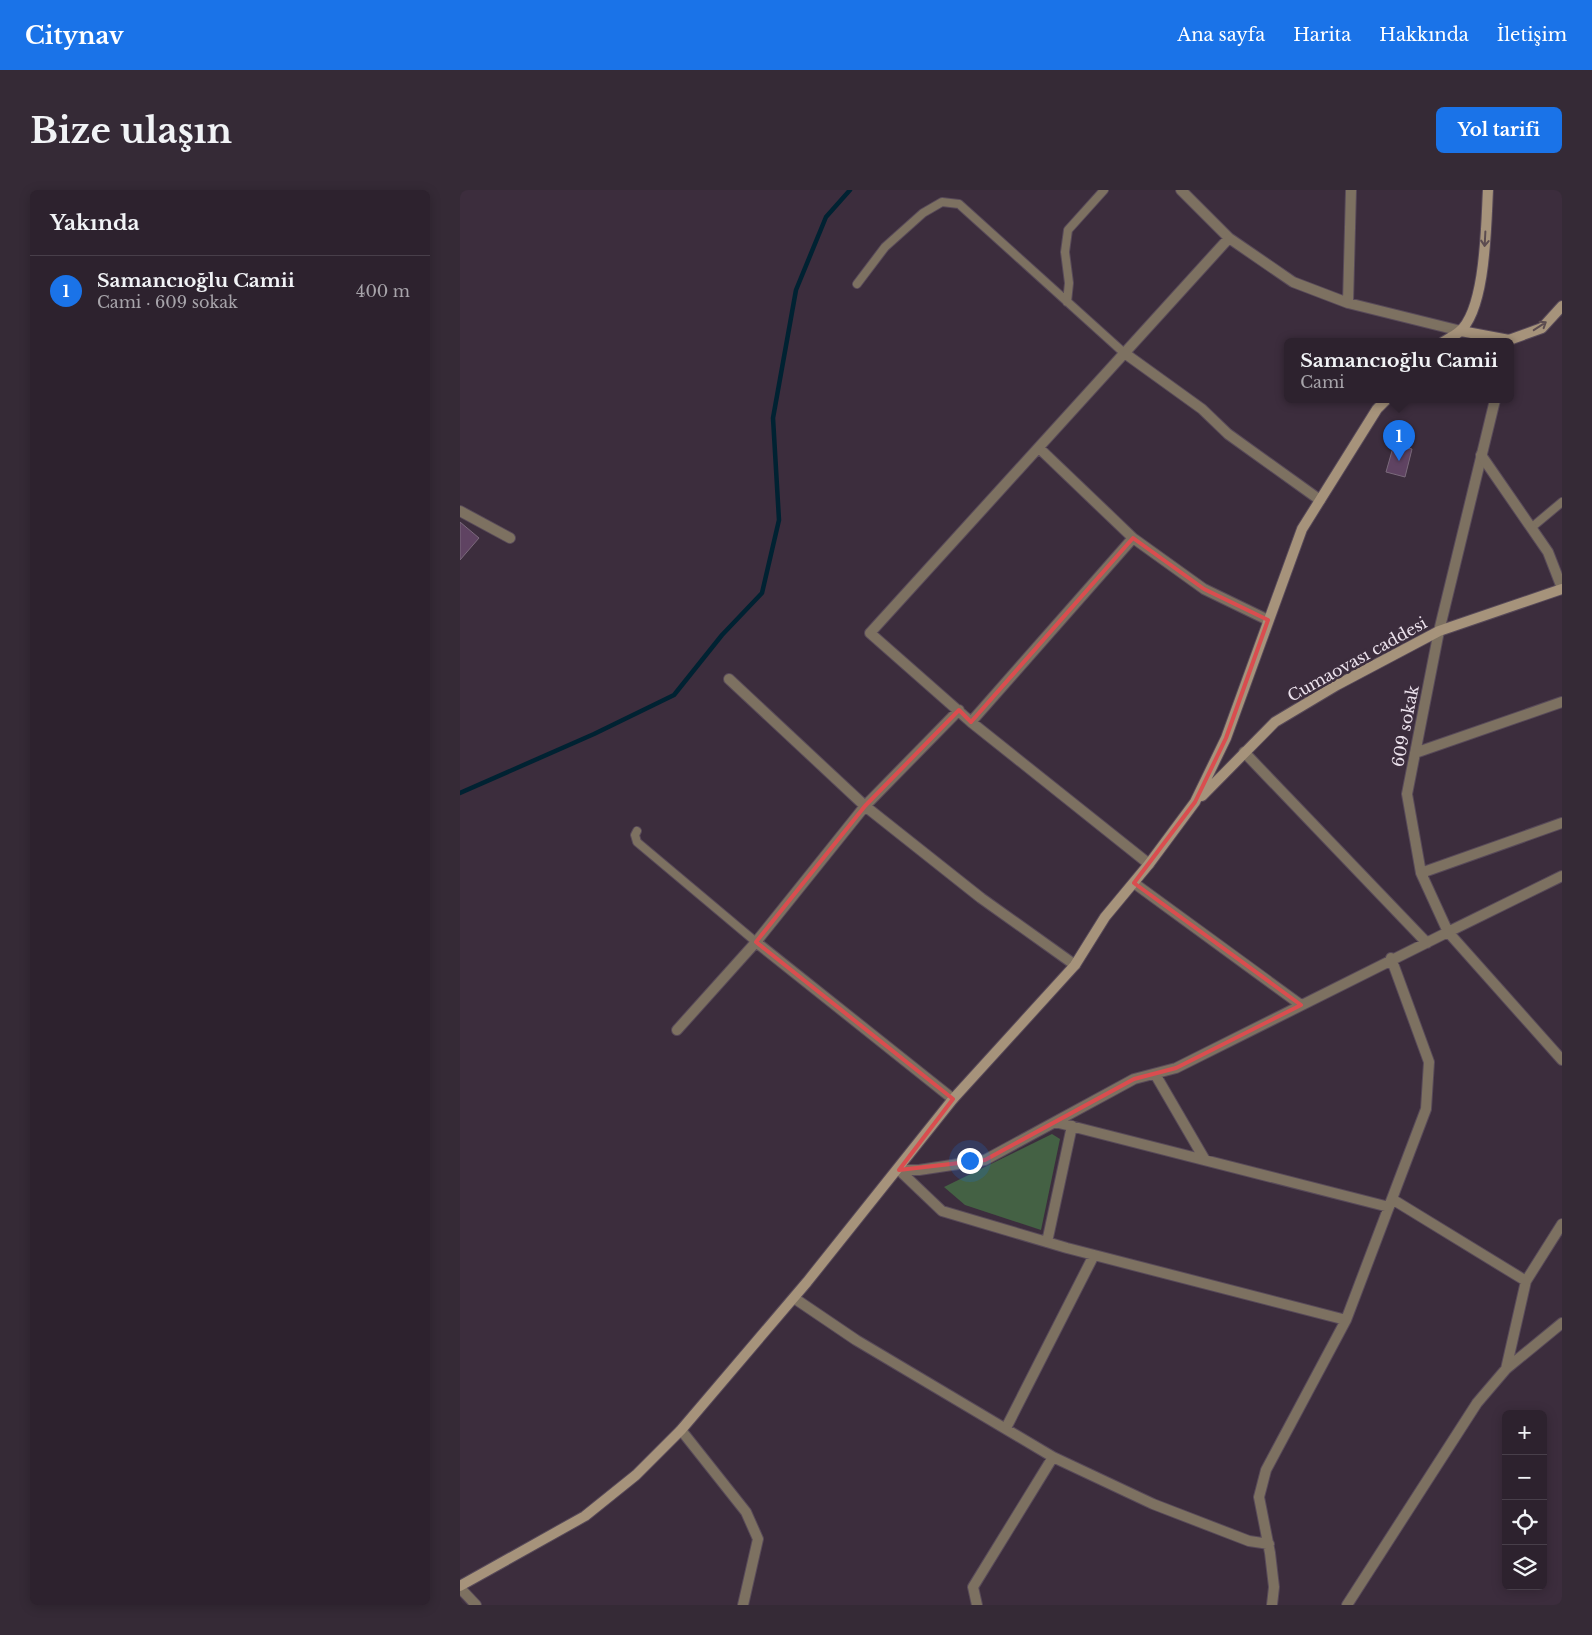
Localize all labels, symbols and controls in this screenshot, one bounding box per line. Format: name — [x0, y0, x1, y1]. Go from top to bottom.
text: Citynav — [25, 21, 124, 50]
text: Ana sayfa — [1177, 24, 1265, 46]
text: Harita — [1293, 24, 1351, 46]
text: Hakkında — [1379, 24, 1469, 46]
text: İletişim — [1497, 24, 1567, 46]
button: Yol tarifi — [1436, 107, 1562, 153]
text: Bize ulaşın — [30, 109, 232, 152]
text: Yakında — [50, 210, 140, 236]
one-way arrow — [1481, 230, 1490, 246]
text: Samancıoğlu Camii — [97, 269, 295, 292]
text: 1 — [63, 281, 69, 301]
text: 400 m — [356, 281, 410, 301]
text: Cami · 609 sokak — [97, 292, 238, 312]
one-way arrow — [1533, 321, 1547, 332]
popup — [1284, 338, 1514, 403]
text: Samancıoğlu Camii — [1300, 349, 1498, 372]
text: Cami — [1300, 372, 1345, 392]
pin: 1 — [1383, 420, 1415, 461]
street label: Cumaovası caddesi — [1284, 612, 1431, 706]
street label: 609 sokak — [1387, 683, 1423, 769]
your location — [957, 1148, 983, 1174]
map controls — [1502, 1410, 1547, 1590]
button: + — [1502, 1410, 1547, 1455]
button: − — [1502, 1455, 1547, 1500]
button: locate — [1502, 1500, 1547, 1545]
button: layers — [1502, 1545, 1547, 1590]

